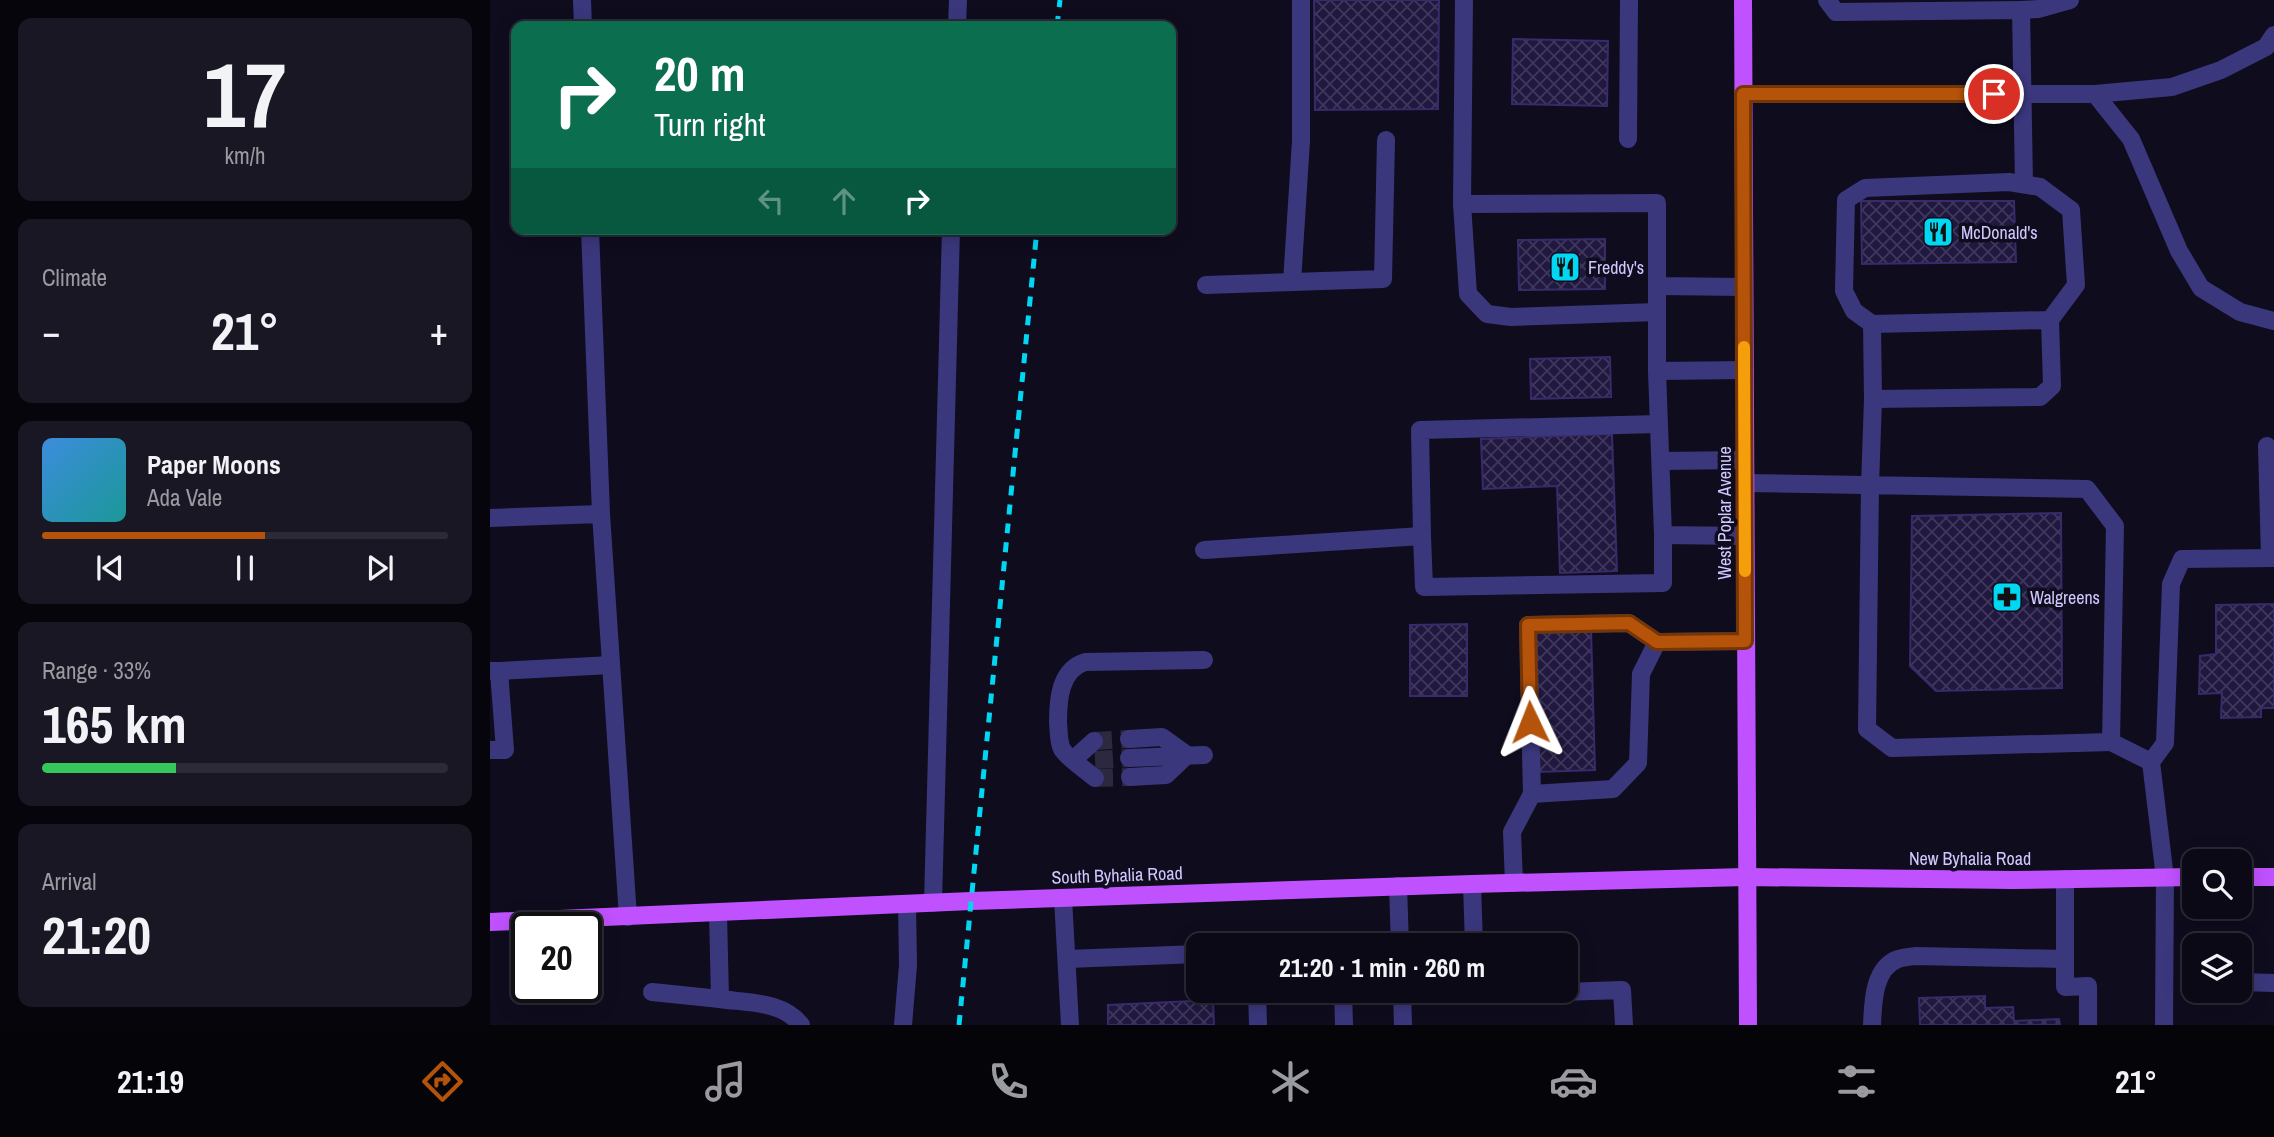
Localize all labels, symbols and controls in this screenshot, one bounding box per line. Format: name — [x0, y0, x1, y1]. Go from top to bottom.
text: 17 — [204, 33, 287, 155]
text: 20 m — [654, 40, 746, 106]
icon: right — [539, 49, 630, 140]
pin — [1964, 64, 2024, 124]
icon: arrive — [1975, 75, 2013, 113]
text: Turn right — [654, 103, 766, 146]
text: km/h — [225, 140, 265, 171]
icon: left — [752, 182, 790, 220]
icon: ahead — [825, 182, 863, 220]
icon: right — [898, 182, 936, 220]
restaurant icon: McDonald's — [1921, 215, 1955, 249]
place label: McDonald's — [1961, 220, 2038, 245]
restaurant icon: Freddy's — [1548, 250, 1582, 284]
place label: Freddy's — [1588, 255, 1644, 280]
text: Climate — [42, 262, 107, 293]
text: 21° — [211, 296, 279, 366]
text: − — [42, 306, 60, 357]
text: + — [430, 306, 448, 357]
street label: West Poplar Avenue — [1712, 446, 1737, 580]
text: Paper Moons — [147, 447, 281, 482]
text: Ada Vale — [147, 482, 222, 513]
icon: previous — [91, 549, 129, 587]
icon: pause — [226, 549, 264, 587]
icon: next — [361, 549, 399, 587]
pharmacy icon: Walgreens — [1990, 580, 2024, 614]
place label: Walgreens — [2030, 585, 2100, 610]
text: Range · 33% — [42, 655, 151, 686]
position arrow — [1493, 685, 1567, 759]
text: 165 km — [42, 689, 187, 759]
street label: New Byhalia Road — [1909, 846, 2031, 871]
map controls — [2182, 849, 2252, 1003]
button: search — [2182, 849, 2252, 919]
street label: South Byhalia Road — [1051, 860, 1183, 890]
text: Arrival — [42, 866, 97, 897]
text: 21:20 — [42, 900, 151, 970]
speed limit sign: 20 — [511, 912, 602, 1003]
button: layers — [2182, 933, 2252, 1003]
text: 21:20 · 1 min · 260 m — [1279, 950, 1485, 985]
icon: directions — [418, 1057, 467, 1106]
icon: music — [701, 1057, 750, 1106]
icon: phone — [984, 1057, 1033, 1106]
icon: climate — [1266, 1057, 1315, 1106]
icon: car — [1549, 1057, 1598, 1106]
icon: filters — [1832, 1057, 1881, 1106]
text: 21:19 — [117, 1060, 184, 1103]
text: 21° — [2115, 1060, 2157, 1103]

